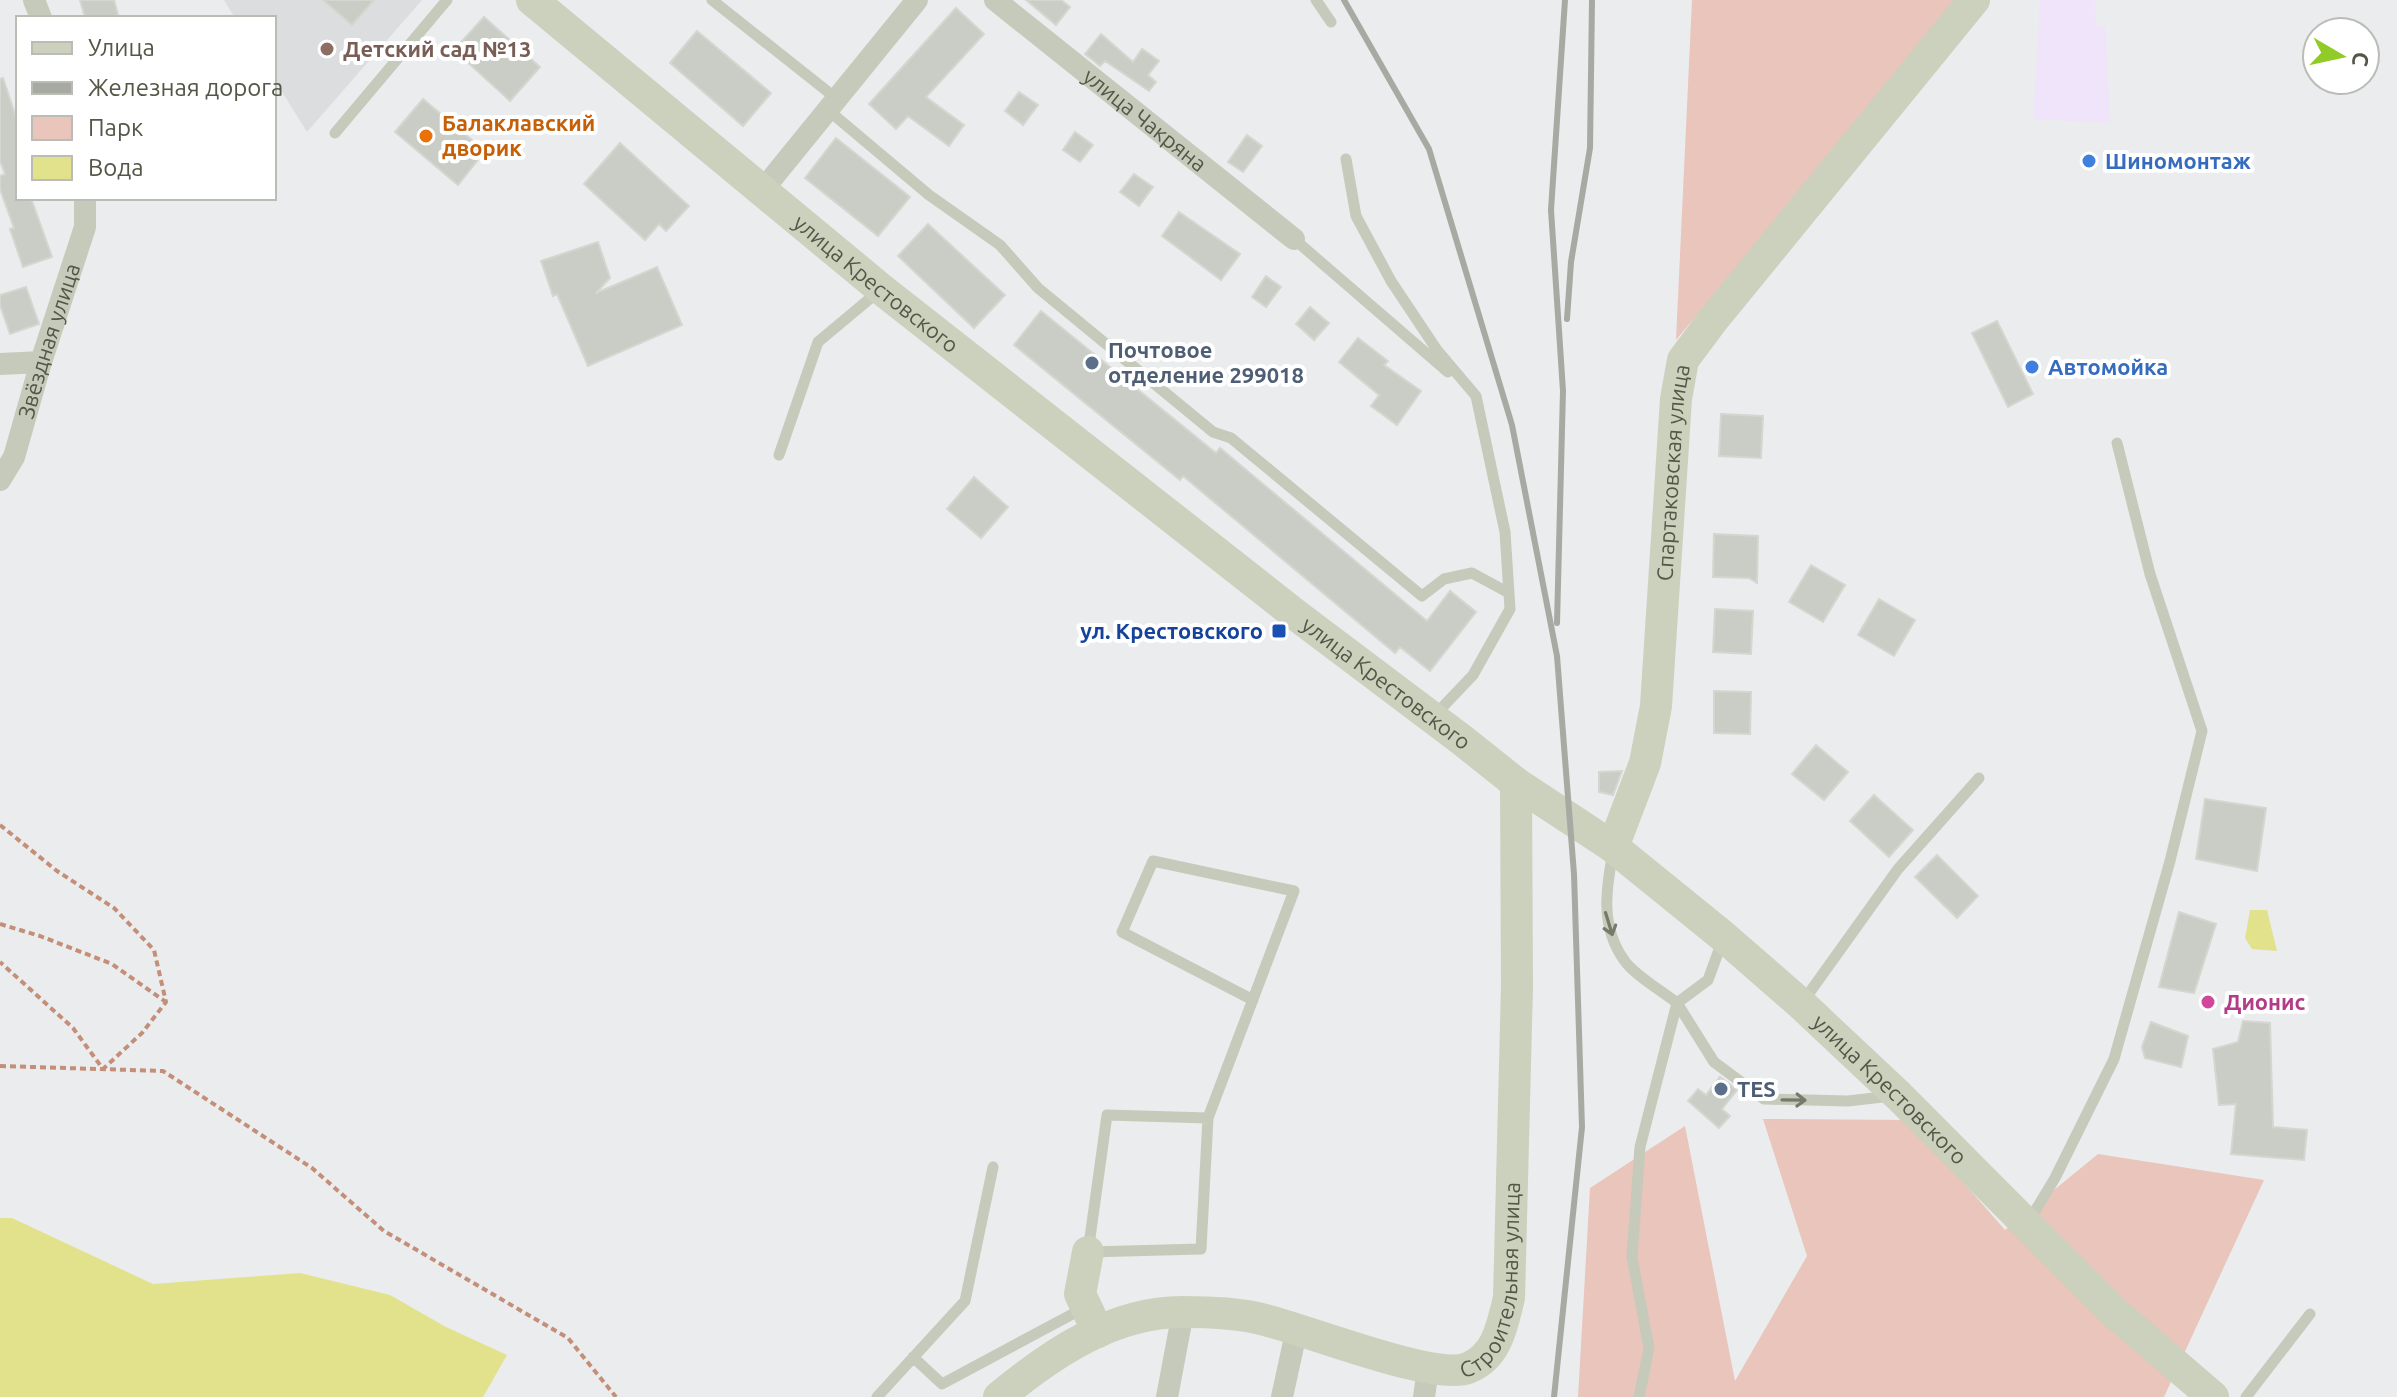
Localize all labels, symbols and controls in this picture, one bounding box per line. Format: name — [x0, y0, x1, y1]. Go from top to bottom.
legend — [16, 16, 276, 200]
north arrow — [2301, 16, 2381, 96]
text: Улица — [88, 34, 155, 61]
place label: Детский сад №13 — [343, 36, 531, 61]
marker: Детский сад №13 — [318, 40, 336, 58]
text: С — [2348, 50, 2375, 68]
street label: улица Чакряна — [1079, 63, 1212, 176]
text: Железная дорога — [88, 74, 283, 101]
place label: Балаклавский дворик — [442, 110, 595, 160]
text: Парк — [88, 114, 143, 141]
marker: Балаклавский дворик — [417, 127, 435, 145]
place label: Шиномонтаж — [2105, 148, 2251, 173]
marker: Шиномонтаж — [2080, 152, 2098, 170]
text: Вода — [88, 154, 144, 181]
street label: улица Крестовского — [789, 209, 964, 357]
street label: Звёздная улица — [13, 260, 84, 421]
place label: Почтовое отделение 299018 — [1108, 337, 1304, 387]
marker: Почтовое отделение 299018 — [1083, 354, 1101, 372]
place label: Автомойка — [2048, 354, 2168, 379]
marker: Автомойка — [2023, 358, 2041, 376]
street label: Спартаковская улица — [1651, 362, 1694, 582]
street label: улица Крестовского — [1297, 611, 1476, 754]
place label: ул. Крестовского — [1080, 618, 1263, 643]
marker: ул. Крестовского — [1270, 622, 1288, 640]
one-way arrow — [1603, 911, 1617, 936]
place label: Дионис — [2224, 989, 2306, 1014]
marker: Дионис — [2199, 993, 2217, 1011]
street label: улица Крестовского — [1808, 1009, 1973, 1169]
place label: TES — [1737, 1076, 1776, 1101]
marker: TES — [1712, 1080, 1730, 1098]
one-way arrow — [1780, 1092, 1807, 1107]
street label: Строительная улица — [1456, 1182, 1524, 1382]

